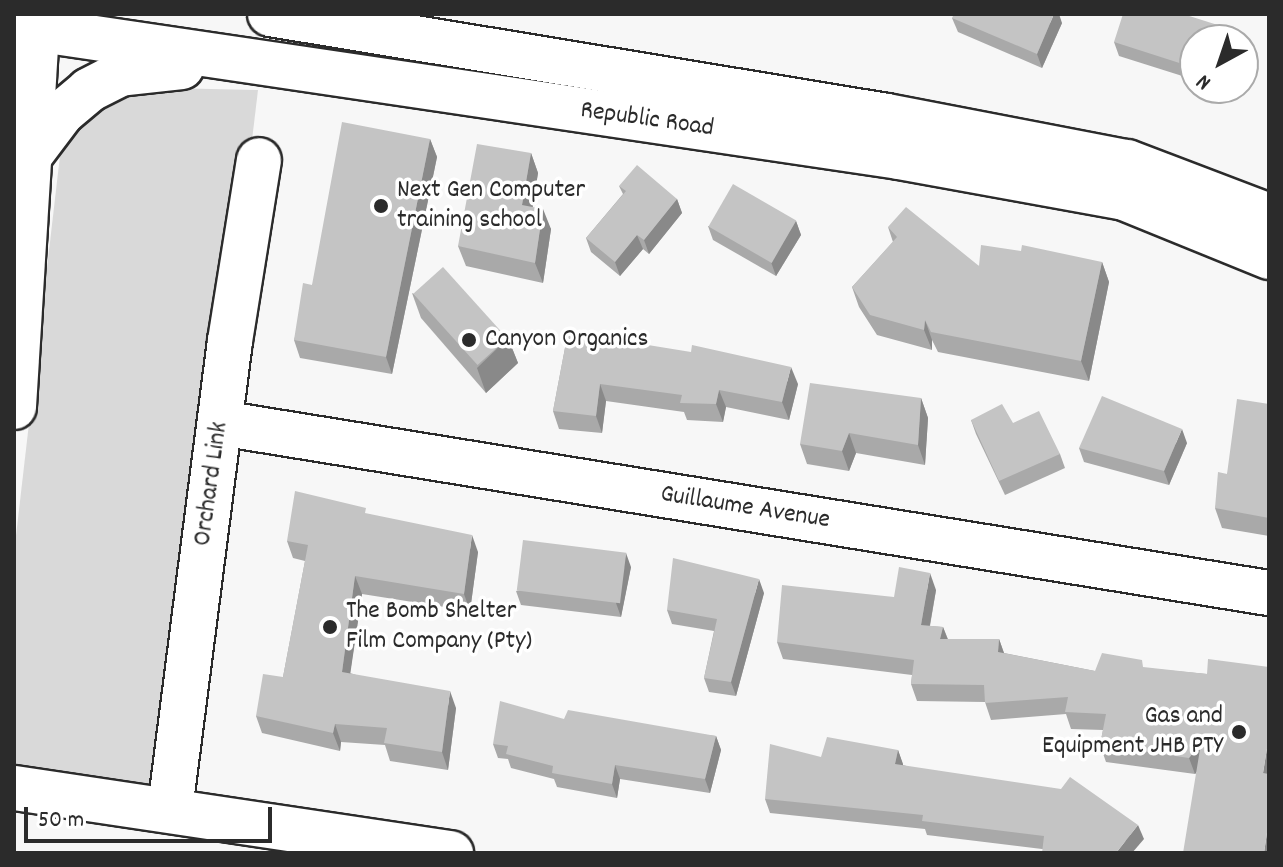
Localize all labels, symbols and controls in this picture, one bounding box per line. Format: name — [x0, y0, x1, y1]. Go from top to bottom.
north arrow — [1179, 24, 1259, 104]
text: N — [1190, 66, 1219, 97]
street label: Republic Road — [578, 95, 716, 145]
place label: Next Gen Computer training school — [397, 175, 585, 236]
marker: Next Gen Computer training school — [372, 197, 390, 215]
place label: Canyon Organics — [485, 324, 648, 356]
marker: Canyon Organics — [460, 331, 478, 349]
street label: Orchard Link — [188, 420, 236, 548]
street label: Guillaume Avenue — [658, 479, 832, 537]
place label: The Bomb Shelter Film Company (Pty) — [346, 596, 532, 658]
marker: The Bomb Shelter Film Company (Pty) — [321, 618, 339, 636]
place label: Gas and Equipment JHB PTY — [1042, 701, 1223, 762]
marker: Gas and Equipment JHB PTY — [1230, 723, 1248, 741]
scale bar — [28, 791, 276, 841]
text: 50 m — [38, 804, 84, 838]

